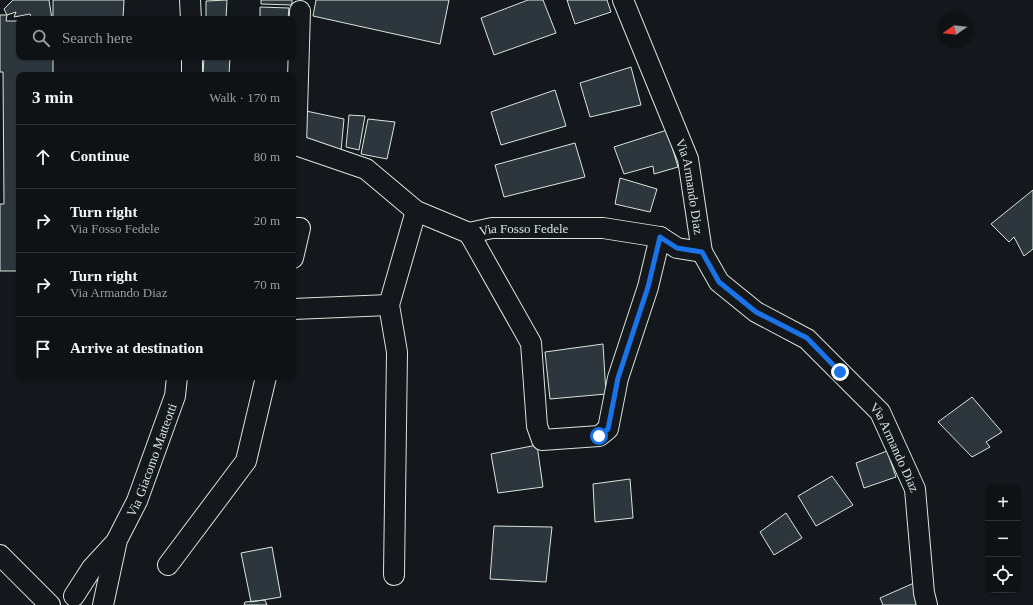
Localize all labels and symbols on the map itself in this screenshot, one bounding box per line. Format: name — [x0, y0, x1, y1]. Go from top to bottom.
north arrow — [937, 12, 973, 48]
street label: Via Armando Diaz — [672, 136, 706, 236]
street label: Via Fosso Fedele — [478, 221, 569, 239]
route end — [831, 363, 849, 381]
street label: Via Armando Diaz — [867, 400, 922, 495]
street label: Via Giacomo Matteotti — [123, 401, 180, 519]
route start — [590, 427, 608, 445]

